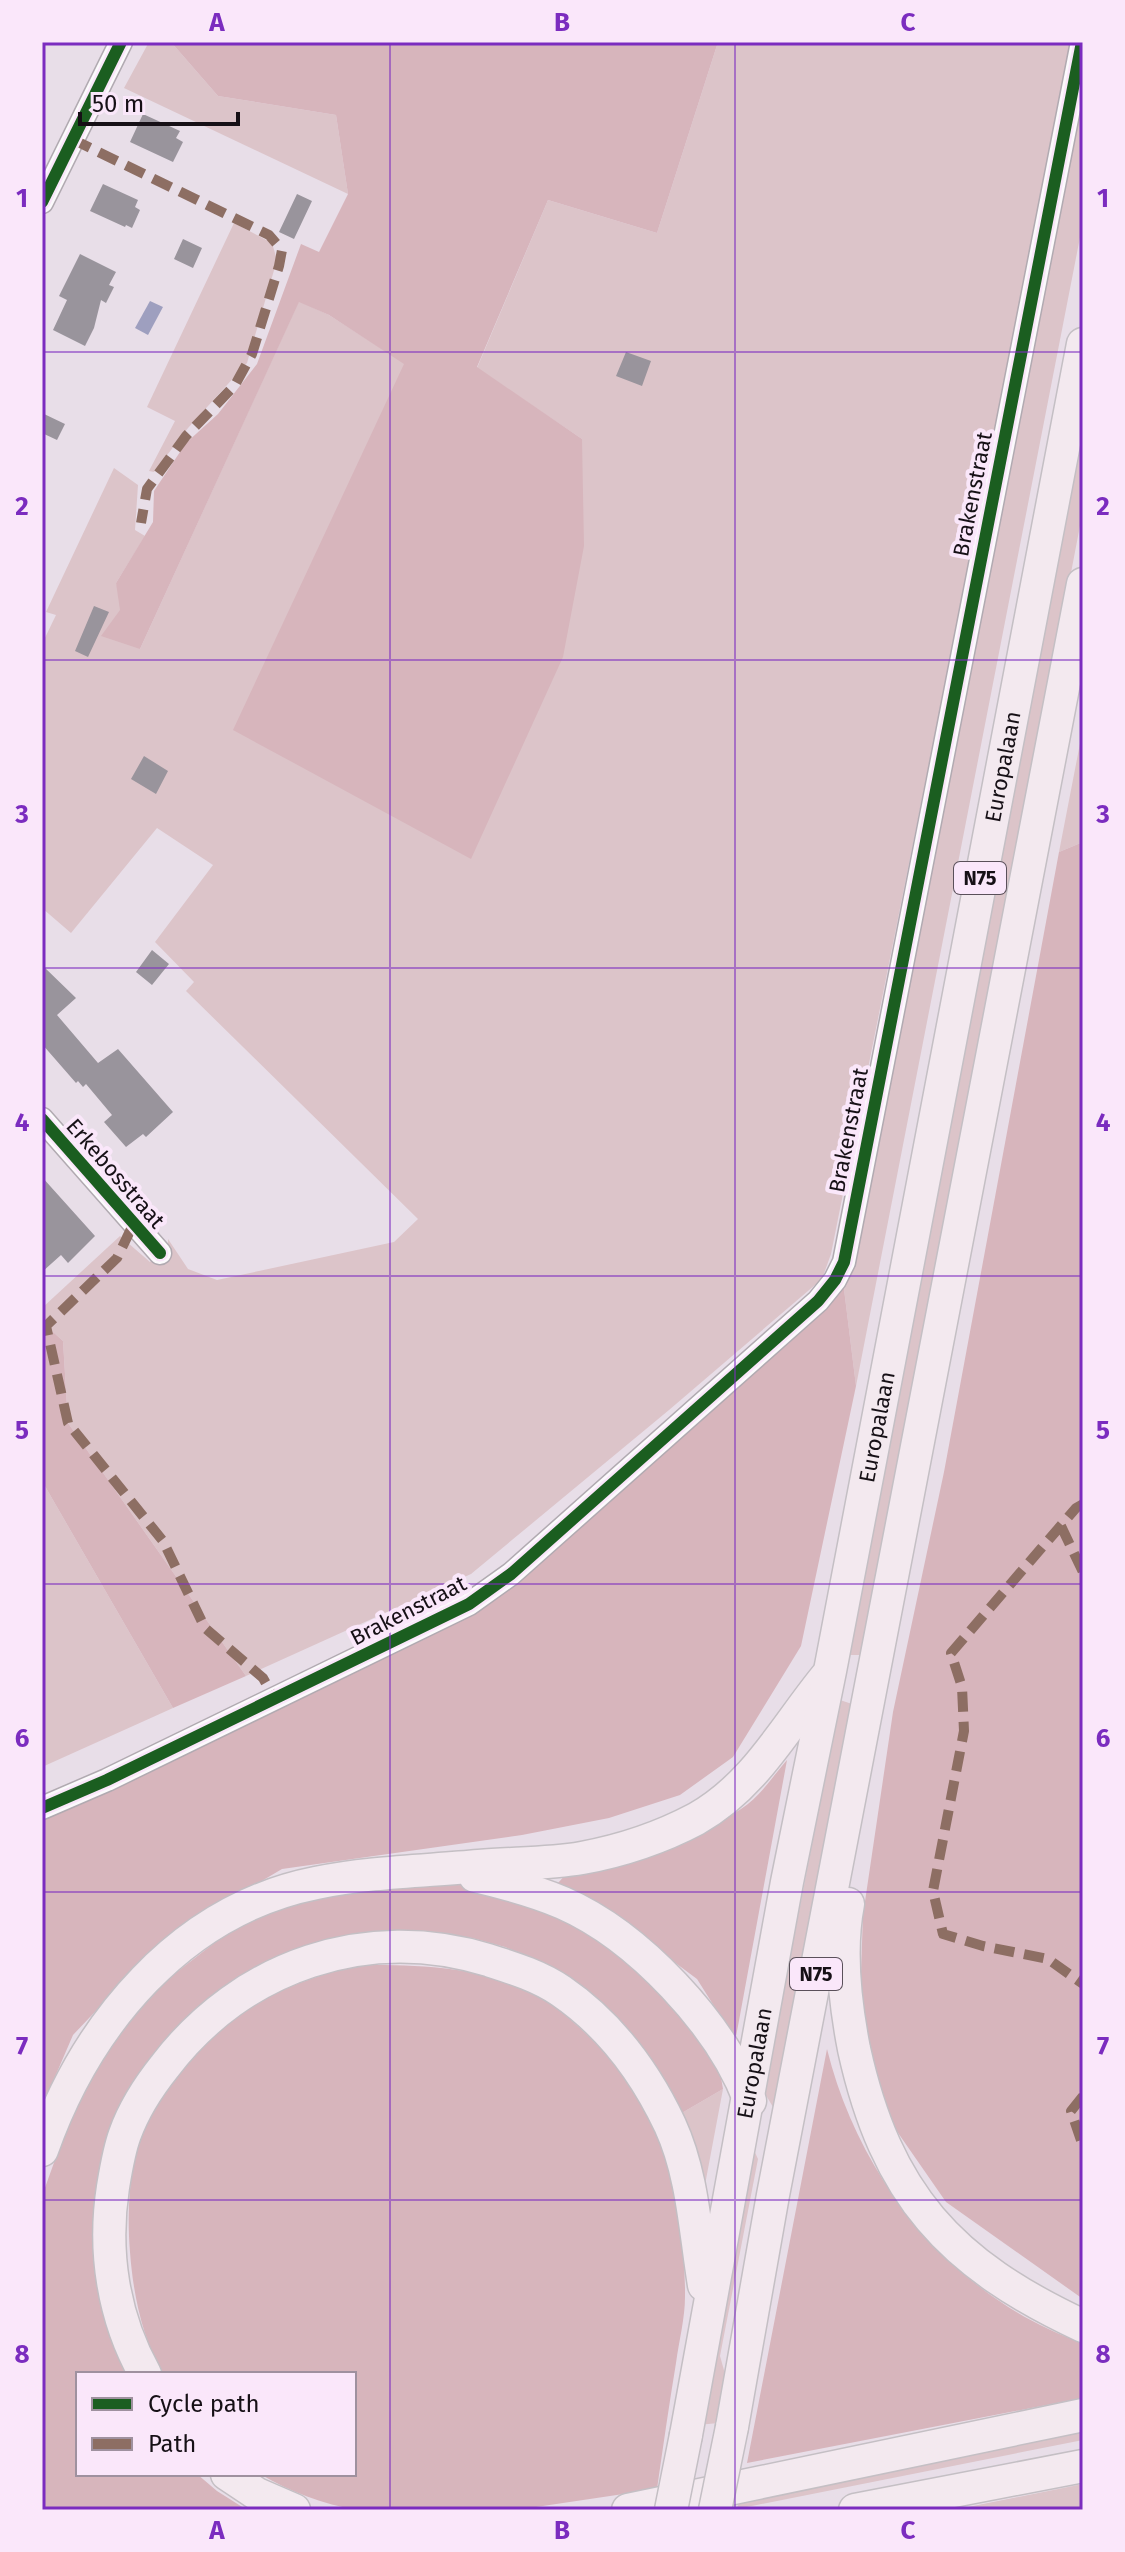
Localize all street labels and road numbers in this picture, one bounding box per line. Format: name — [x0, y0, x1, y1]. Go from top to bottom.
street label: Brakenstraat — [947, 429, 998, 559]
street label: Europalaan — [979, 709, 1027, 825]
road number: N75 — [954, 862, 1006, 894]
street label: Brakenstraat — [823, 1065, 874, 1195]
street label: Erkebosstraat — [61, 1113, 171, 1234]
street label: Europalaan — [853, 1369, 901, 1485]
street label: Brakenstraat — [346, 1570, 471, 1651]
road number: N75 — [790, 1958, 842, 1990]
street label: Europalaan — [731, 2005, 778, 2121]

